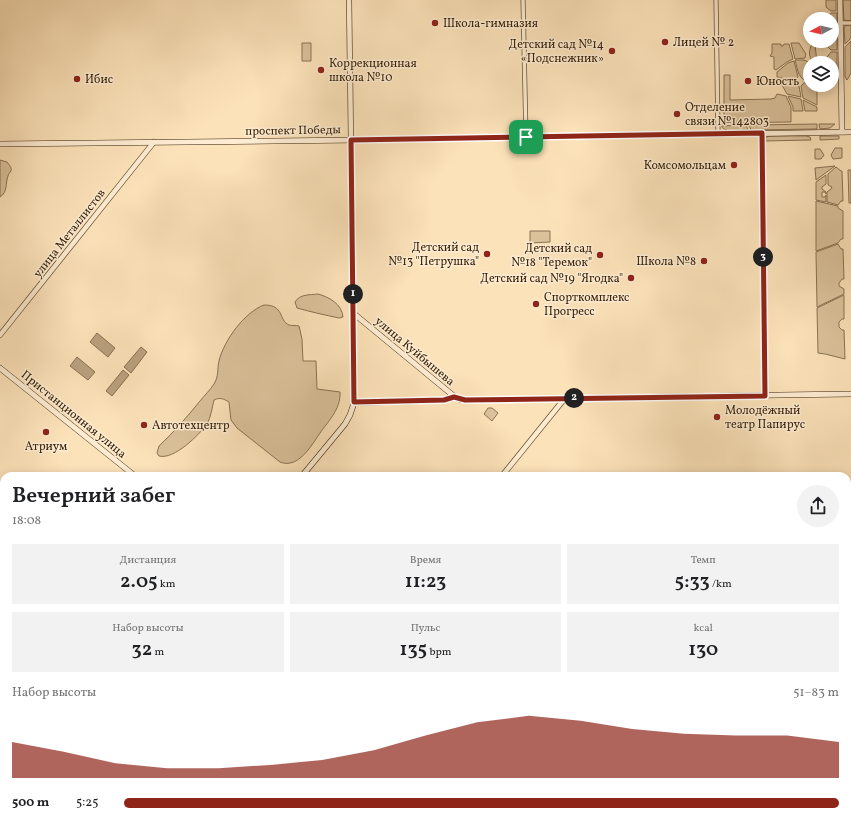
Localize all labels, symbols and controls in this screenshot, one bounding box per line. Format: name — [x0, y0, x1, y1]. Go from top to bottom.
north arrow — [803, 12, 839, 48]
map controls — [803, 12, 839, 92]
place label: Школа-гимназия — [443, 16, 538, 32]
marker: Школа-гимназия — [430, 18, 440, 28]
place label: Лицей № 2 — [673, 35, 734, 51]
place label: Детский сад №14 «Подснежник» — [509, 37, 604, 67]
marker: Лицей № 2 — [660, 37, 670, 47]
marker: Детский сад №14 «Подснежник» — [607, 46, 617, 56]
place label: Коррекционная школа №10 — [329, 56, 417, 86]
button: layers — [803, 56, 839, 92]
marker: Коррекционная школа №10 — [316, 65, 326, 75]
place label: Ибис — [85, 72, 113, 88]
marker: Ибис — [72, 74, 82, 84]
place label: Юность — [756, 74, 799, 90]
marker: Юность — [743, 76, 753, 86]
place label: Отделение связи №142803 — [685, 100, 769, 130]
marker: Отделение связи №142803 — [672, 109, 682, 119]
pin — [509, 120, 543, 154]
street label: проспект Победы — [245, 122, 342, 140]
icon: arrive — [515, 126, 537, 148]
place label: Комсомольцам — [644, 158, 726, 174]
marker: Комсомольцам — [729, 160, 739, 170]
street label: улица Металлистов — [30, 186, 110, 281]
place label: Детский сад №13 "Петрушка" — [388, 240, 479, 270]
place label: Детский сад №18 "Теремок" — [511, 241, 592, 271]
pin: 3 — [753, 247, 773, 267]
marker: Детский сад №13 "Петрушка" — [482, 249, 492, 259]
text: 3 — [760, 249, 766, 264]
marker: Детский сад №18 "Теремок" — [595, 250, 605, 260]
place label: Школа №8 — [636, 254, 696, 270]
marker: Школа №8 — [699, 256, 709, 266]
place label: Детский сад №19 "Ягодка" — [480, 271, 623, 287]
marker: Детский сад №19 "Ягодка" — [626, 273, 636, 283]
pin: 1 — [343, 284, 363, 304]
text: 1 — [351, 286, 355, 301]
place label: Спорткомплекс Прогресс — [544, 290, 629, 320]
marker: Спорткомплекс Прогресс — [531, 299, 541, 309]
street label: улица Куйбышева — [371, 314, 458, 390]
street label: Пристанционная улица — [17, 367, 129, 462]
pin: 2 — [564, 388, 584, 408]
text: 2 — [571, 390, 577, 405]
place label: Молодёжный театр Папирус — [725, 403, 805, 433]
marker: Молодёжный театр Папирус — [712, 412, 722, 422]
place label: Автотехцентр — [152, 418, 230, 434]
marker: Автотехцентр — [139, 420, 149, 430]
marker: Атриум — [41, 427, 51, 437]
place label: Атриум — [25, 439, 67, 455]
text: Вечерний забег — [12, 481, 175, 512]
button: share — [797, 485, 839, 527]
text: 18:08 — [12, 512, 41, 530]
text: Дистанция — [120, 553, 176, 568]
text: Время — [410, 553, 441, 568]
text: Темп — [691, 553, 716, 568]
text: 2.05 — [120, 568, 158, 596]
text: 11:23 — [405, 568, 446, 596]
text: 5:33 — [675, 568, 710, 596]
text: km — [158, 577, 176, 592]
text: /km — [710, 577, 732, 592]
text: Набор высоты — [112, 621, 183, 636]
text: Пульс — [411, 621, 440, 636]
text: kcal — [693, 621, 713, 636]
text: 32 — [131, 636, 152, 664]
text: 135 — [399, 636, 427, 664]
text: 130 — [688, 636, 718, 664]
text: m — [152, 645, 164, 660]
text: bpm — [427, 645, 452, 660]
text: Набор высоты — [12, 684, 96, 702]
text: 51–83 m — [793, 684, 839, 702]
text: 500 m — [12, 794, 49, 812]
text: 5:25 — [76, 794, 99, 812]

